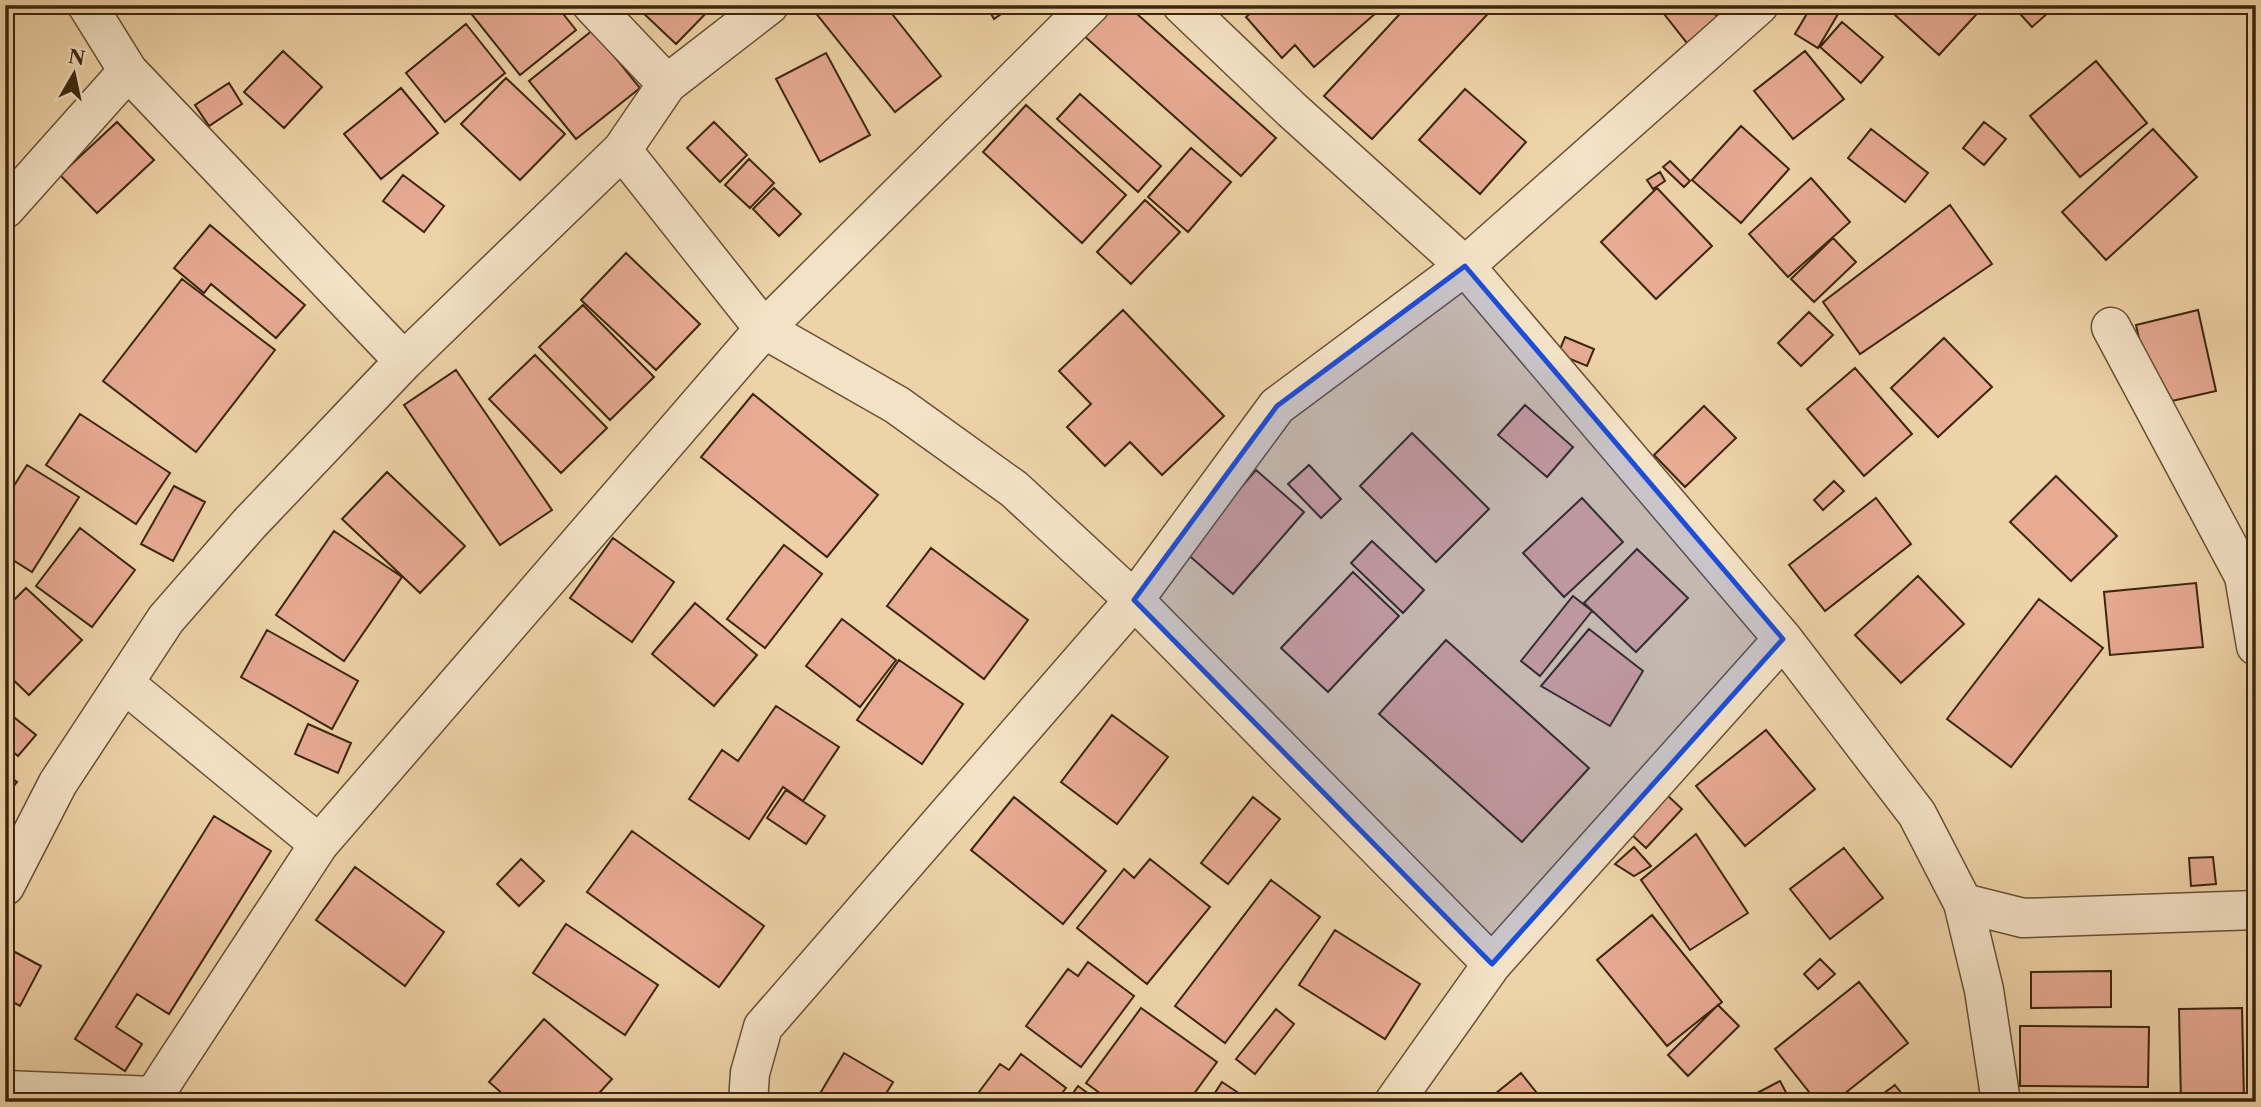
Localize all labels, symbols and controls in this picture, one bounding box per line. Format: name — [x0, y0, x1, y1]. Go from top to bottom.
north arrow — [38, 38, 108, 108]
text: N — [67, 45, 87, 70]

